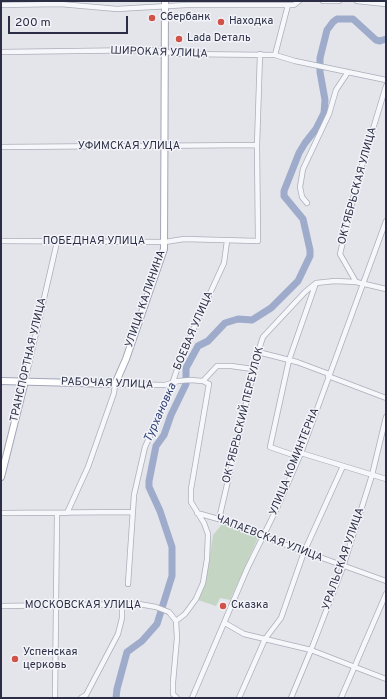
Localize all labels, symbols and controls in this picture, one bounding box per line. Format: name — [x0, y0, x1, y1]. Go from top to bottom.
scale bar — [10, 8, 130, 34]
place label: Сбербанк — [160, 11, 210, 25]
marker: Сбербанк — [147, 13, 157, 23]
text: 200 m — [15, 15, 51, 31]
place label: Находка — [229, 15, 273, 29]
marker: Находка — [216, 17, 226, 27]
place label: Lada Dеталь — [187, 32, 251, 46]
marker: Lada Dеталь — [174, 34, 184, 44]
street label: ШИРОКАЯ УЛИЦА — [110, 45, 208, 61]
street label: ОКТЯБРЬСКАЯ УЛИЦА — [336, 126, 380, 246]
street label: УФИМСКАЯ УЛИЦА — [78, 140, 180, 154]
street label: ПОБЕДНАЯ УЛИЦА — [43, 235, 145, 249]
street label: УЛИЦА КАЛИНИНА — [123, 249, 169, 349]
street label: БОЕВАЯ УЛИЦА — [171, 290, 217, 372]
street label: ТРАНСПОРТНАЯ УЛИЦА — [8, 296, 50, 424]
street label: ОКТЯБРЬСКИЙ ПЕРЕУЛОК — [221, 345, 267, 485]
street label: РАБОЧАЯ УЛИЦА — [61, 376, 153, 392]
water label: Турхановка — [142, 381, 180, 445]
street label: УЛИЦА КОМИНТЕРНА — [267, 406, 323, 518]
street label: УРАЛЬСКАЯ УЛИЦА — [320, 506, 368, 612]
street label: ЧАПАЕВСКАЯ УЛИЦА — [214, 512, 324, 566]
street label: МОСКОВСКАЯ УЛИЦА — [25, 599, 141, 613]
place label: Сказка — [231, 599, 268, 613]
marker: Сказка — [218, 601, 228, 611]
place label: Успенская церковь — [23, 646, 78, 672]
marker: Успенская церковь — [10, 654, 20, 664]

